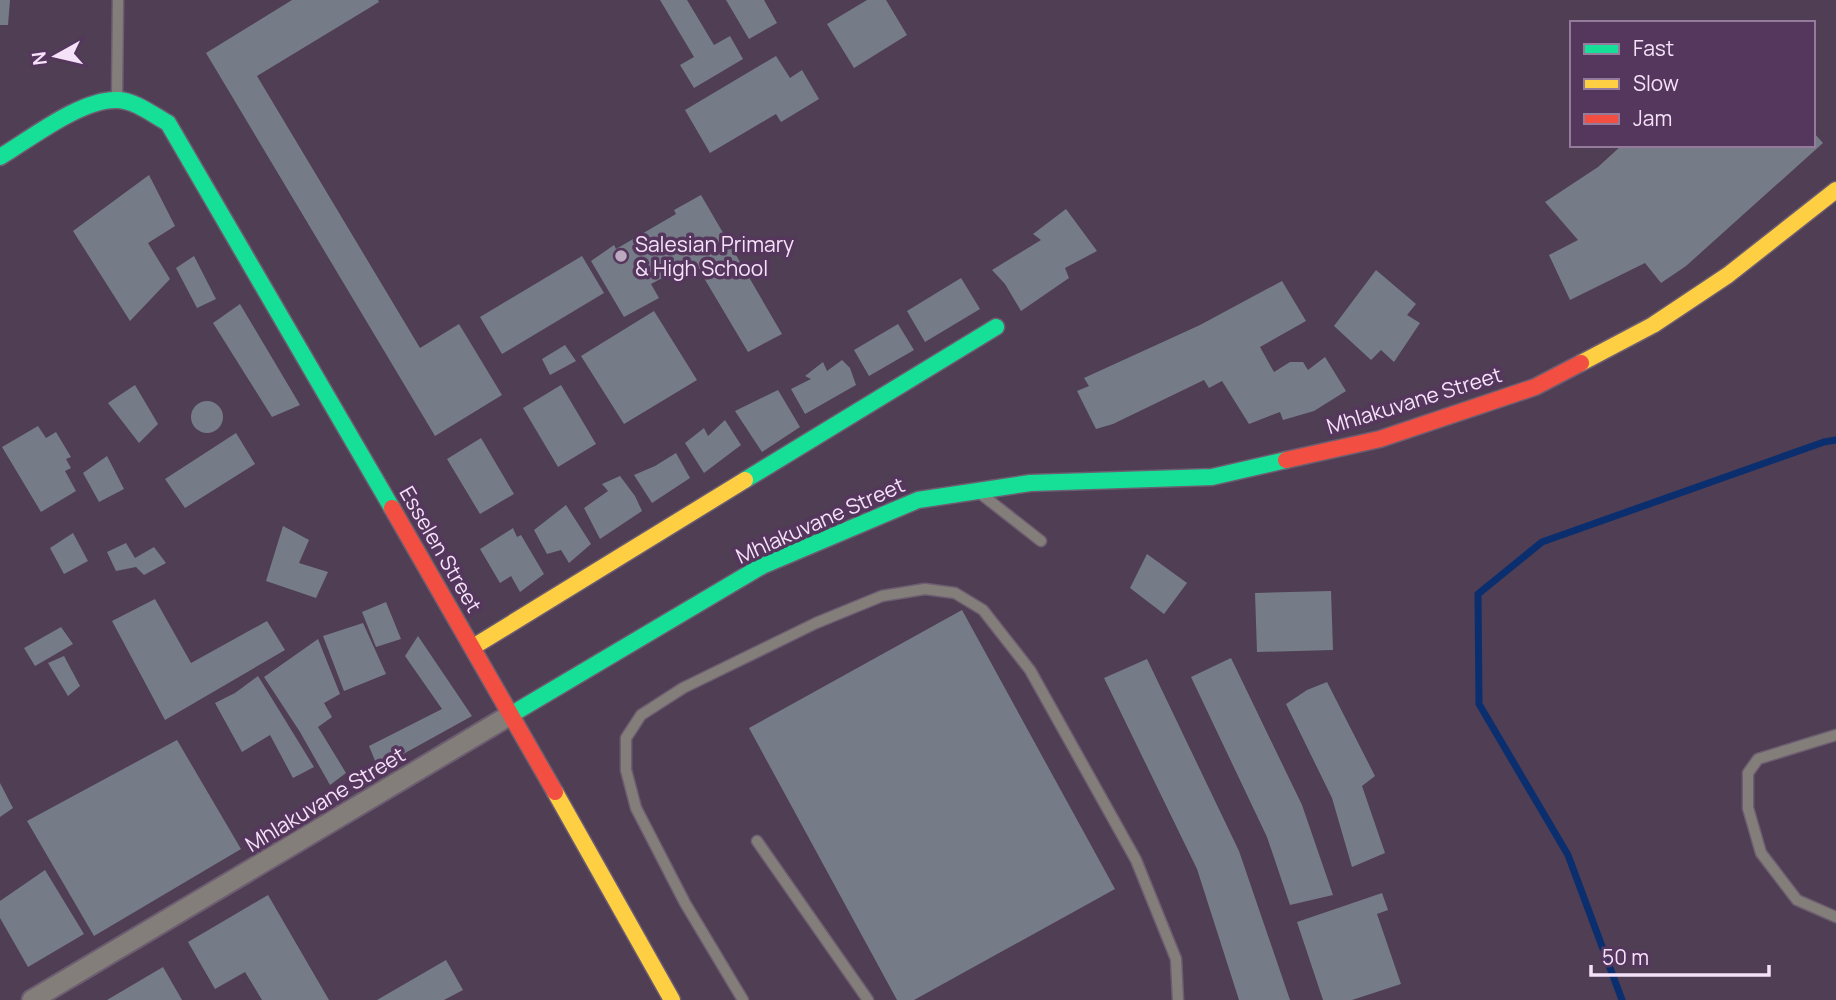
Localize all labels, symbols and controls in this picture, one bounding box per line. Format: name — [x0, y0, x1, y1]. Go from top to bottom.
north arrow — [21, 21, 91, 91]
legend — [1570, 21, 1815, 147]
text: Fast — [1633, 34, 1674, 62]
text: N — [25, 50, 53, 67]
text: Slow — [1633, 69, 1679, 97]
text: Jam — [1633, 104, 1672, 132]
place label: Salesian Primary & High School — [635, 230, 794, 282]
marker: Salesian Primary & High School — [613, 248, 629, 264]
street label: Mhlakuvane Street — [1323, 360, 1505, 440]
street label: Mhlakuvane Street — [731, 470, 909, 570]
street label: Esselen Street — [393, 481, 489, 617]
street label: Mhlakuvane Street — [240, 740, 410, 858]
scale bar — [1591, 934, 1770, 978]
text: 50 m — [1602, 943, 1649, 971]

